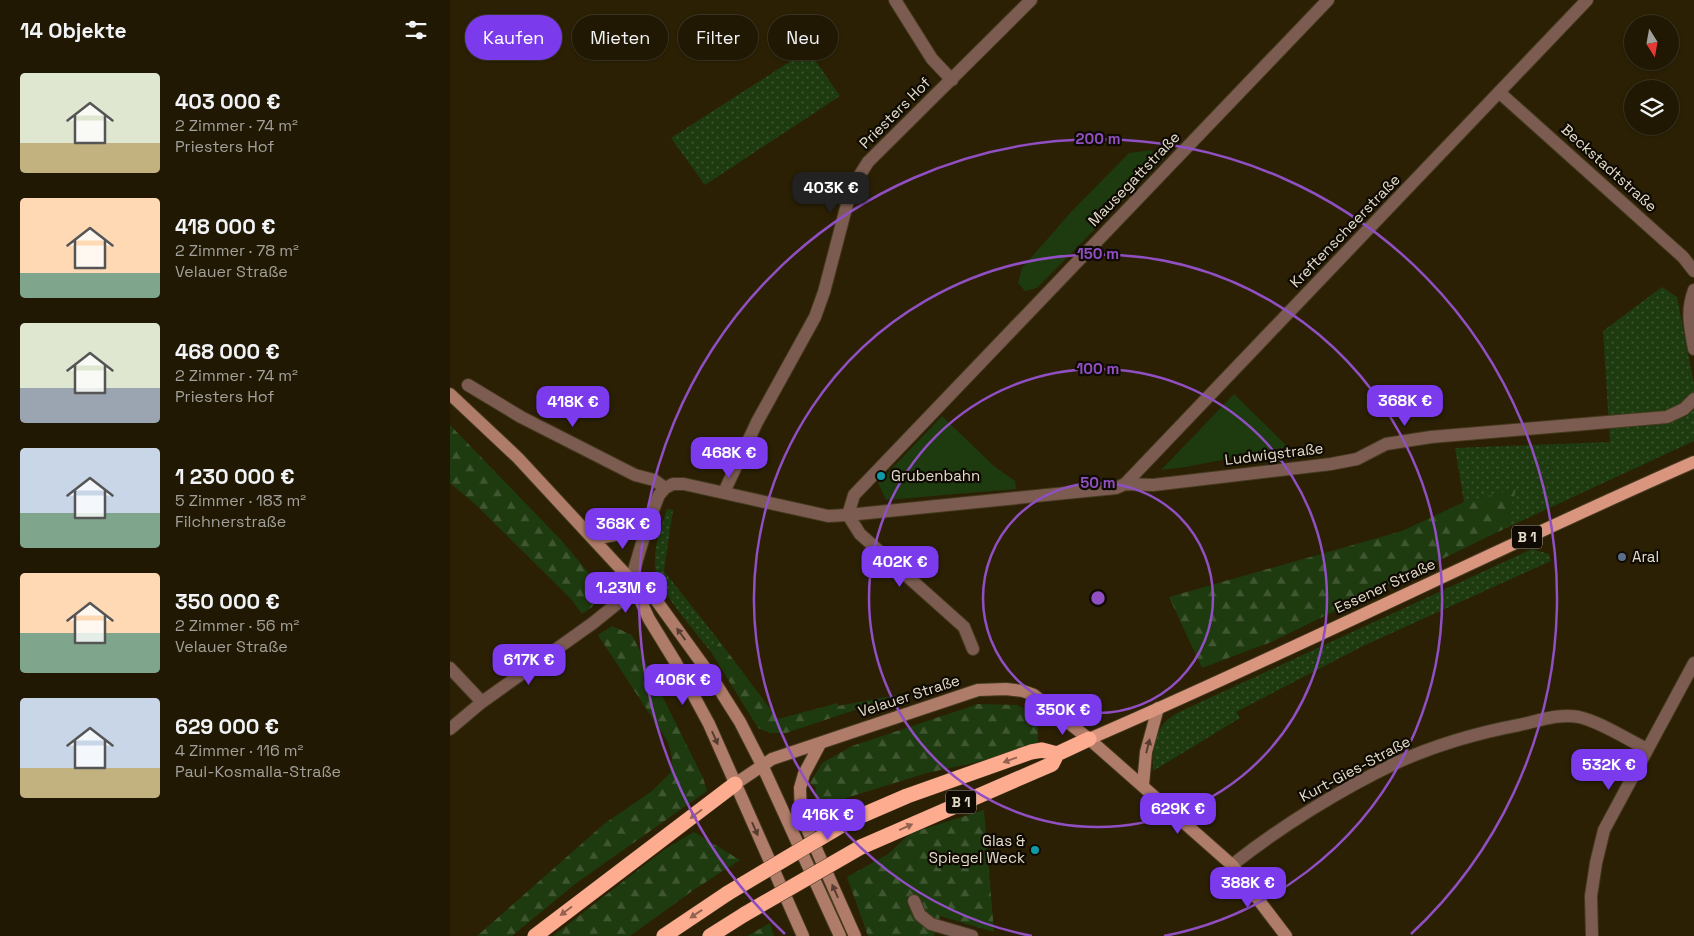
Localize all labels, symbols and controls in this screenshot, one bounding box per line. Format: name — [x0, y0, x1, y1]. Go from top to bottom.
chip: Kaufen — [465, 15, 562, 60]
chip: Mieten — [572, 15, 668, 60]
chip: Filter — [678, 15, 758, 60]
chip: Neu — [768, 15, 838, 60]
north arrow — [1624, 15, 1679, 70]
map controls — [1624, 15, 1679, 135]
icon: filters — [402, 16, 430, 44]
text: 14 Objekte — [20, 17, 127, 44]
street label: Priesters Hof — [855, 73, 935, 152]
button: layers — [1624, 80, 1679, 135]
text: 403 000 € — [175, 88, 280, 115]
icon: home — [60, 93, 120, 153]
text: 2 Zimmer · 74 m² — [175, 115, 298, 136]
street label: Beckstadtstraße — [1558, 120, 1661, 216]
street label: Mausegattstraße — [1084, 127, 1184, 230]
text: 200 m — [1076, 129, 1120, 148]
text: Priesters Hof — [175, 136, 274, 157]
street label: Kreftenscheerstraße — [1286, 170, 1404, 291]
pin: 403K € — [790, 172, 872, 214]
text: 403K € — [803, 177, 859, 198]
text: 418 000 € — [175, 213, 275, 240]
icon: home — [60, 218, 120, 278]
text: 2 Zimmer · 78 m² — [175, 240, 299, 261]
text: 150 m — [1077, 244, 1119, 263]
text: Velauer Straße — [175, 261, 288, 282]
text: 468 000 € — [175, 338, 280, 365]
icon: home — [60, 343, 120, 403]
text: 100 m — [1077, 359, 1119, 378]
text: 2 Zimmer · 74 m² — [175, 365, 298, 386]
pin: 368K € — [1364, 384, 1446, 427]
text: Priesters Hof — [175, 386, 274, 407]
pin: 418K € — [532, 386, 614, 428]
text: 368K € — [1378, 390, 1432, 411]
text: 418K € — [547, 391, 599, 412]
pin: 468K € — [688, 436, 770, 479]
street label: Ludwigstraße — [1224, 438, 1324, 469]
text: 468K € — [702, 442, 756, 463]
text: 1 230 000 € — [175, 463, 294, 490]
place label: Grubenbahn — [891, 466, 980, 485]
icon: home — [60, 468, 120, 528]
marker: Grubenbahn — [875, 470, 887, 482]
text: 50 m — [1080, 473, 1116, 492]
text: 5 Zimmer · 183 m² — [175, 490, 306, 511]
pin: 368K € — [582, 508, 664, 550]
text: Filchnerstraße — [175, 511, 286, 532]
text: 368K € — [596, 513, 650, 534]
road number: B 1 — [1512, 526, 1542, 548]
pin: 402K € — [859, 546, 941, 588]
place label: Aral — [1632, 547, 1659, 566]
text: 402K € — [873, 551, 927, 572]
marker: Aral — [1616, 551, 1628, 563]
street label: Essener Straße — [1331, 554, 1438, 617]
pin: 1.23M € — [580, 572, 672, 614]
text: 1.23M € — [596, 577, 656, 598]
text: 350 000 € — [175, 588, 280, 615]
centre of rings — [1089, 589, 1107, 607]
icon: home — [60, 593, 120, 653]
text: 2 Zimmer · 56 m² — [175, 615, 299, 636]
one-way arrow — [676, 627, 686, 641]
text: Velauer Straße — [175, 636, 288, 657]
pin: 617K € — [488, 644, 570, 686]
text: 617K € — [504, 649, 554, 670]
pin: 406K € — [642, 664, 724, 706]
text: 406K € — [655, 669, 711, 690]
street label: Velauer Straße — [856, 670, 962, 721]
pin: 350K € — [1022, 694, 1104, 736]
text: 350K € — [1036, 699, 1090, 720]
text: 629 000 € — [175, 713, 279, 740]
icon: home — [60, 718, 120, 778]
one-way arrow — [712, 731, 720, 745]
street label: Kurt-Gies-Straße — [1296, 731, 1414, 806]
one-way arrow — [1144, 739, 1152, 754]
text: 4 Zimmer · 116 m² — [175, 740, 303, 761]
pin: 532K € — [1568, 748, 1650, 791]
text: 532K € — [1582, 754, 1636, 775]
one-way arrow — [1002, 756, 1017, 764]
text: Paul-Kosmalla-Straße — [175, 761, 341, 782]
road number: B 1 — [946, 790, 976, 814]
pin: 629K € — [1137, 792, 1219, 835]
pin: 416K € — [787, 798, 869, 841]
text: 629K € — [1151, 798, 1205, 819]
text: 416K € — [802, 804, 854, 825]
one-way arrow — [689, 809, 703, 819]
one-way arrow — [751, 822, 759, 836]
one-way arrow — [899, 822, 913, 830]
place label: Glas & Spiegel Weck — [929, 831, 1025, 867]
marker: Glas & Spiegel Weck — [1029, 844, 1041, 856]
pin: 388K € — [1207, 866, 1289, 909]
text: 388K € — [1221, 872, 1275, 893]
one-way arrow — [831, 884, 839, 898]
one-way arrow — [559, 906, 573, 916]
one-way arrow — [689, 909, 702, 919]

